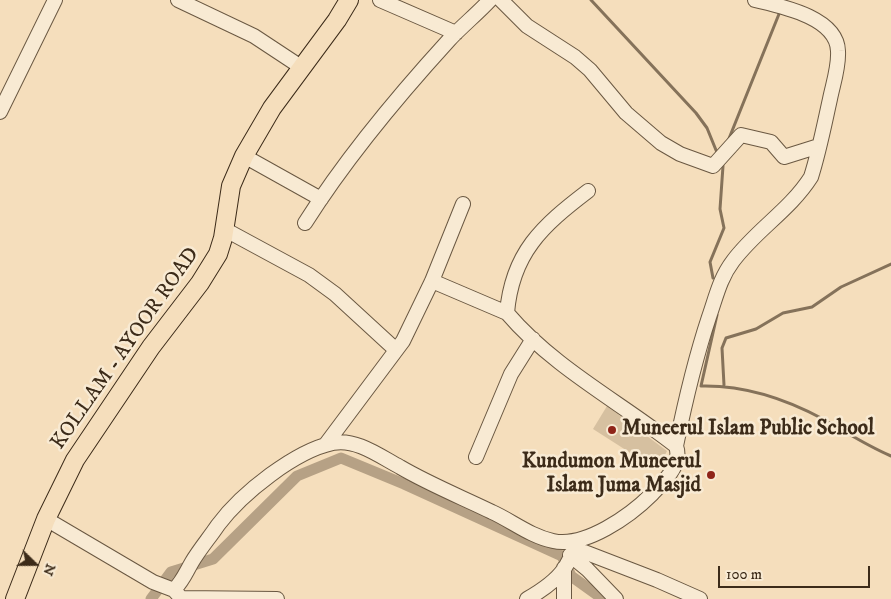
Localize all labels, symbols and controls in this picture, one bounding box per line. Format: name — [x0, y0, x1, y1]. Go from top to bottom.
street label: KOLLAM - AYOOR ROAD — [47, 243, 205, 455]
place label: Muneerul Islam Public School — [622, 417, 874, 443]
marker: Muneerul Islam Public School — [606, 424, 618, 436]
place label: Kundumon Muneerul Islam Juma Masjid — [522, 450, 701, 500]
marker: Kundumon Muneerul Islam Juma Masjid — [705, 469, 717, 481]
north arrow — [10, 539, 60, 589]
scale bar — [721, 556, 874, 588]
text: N — [38, 561, 59, 578]
text: 100 m — [726, 565, 762, 584]

